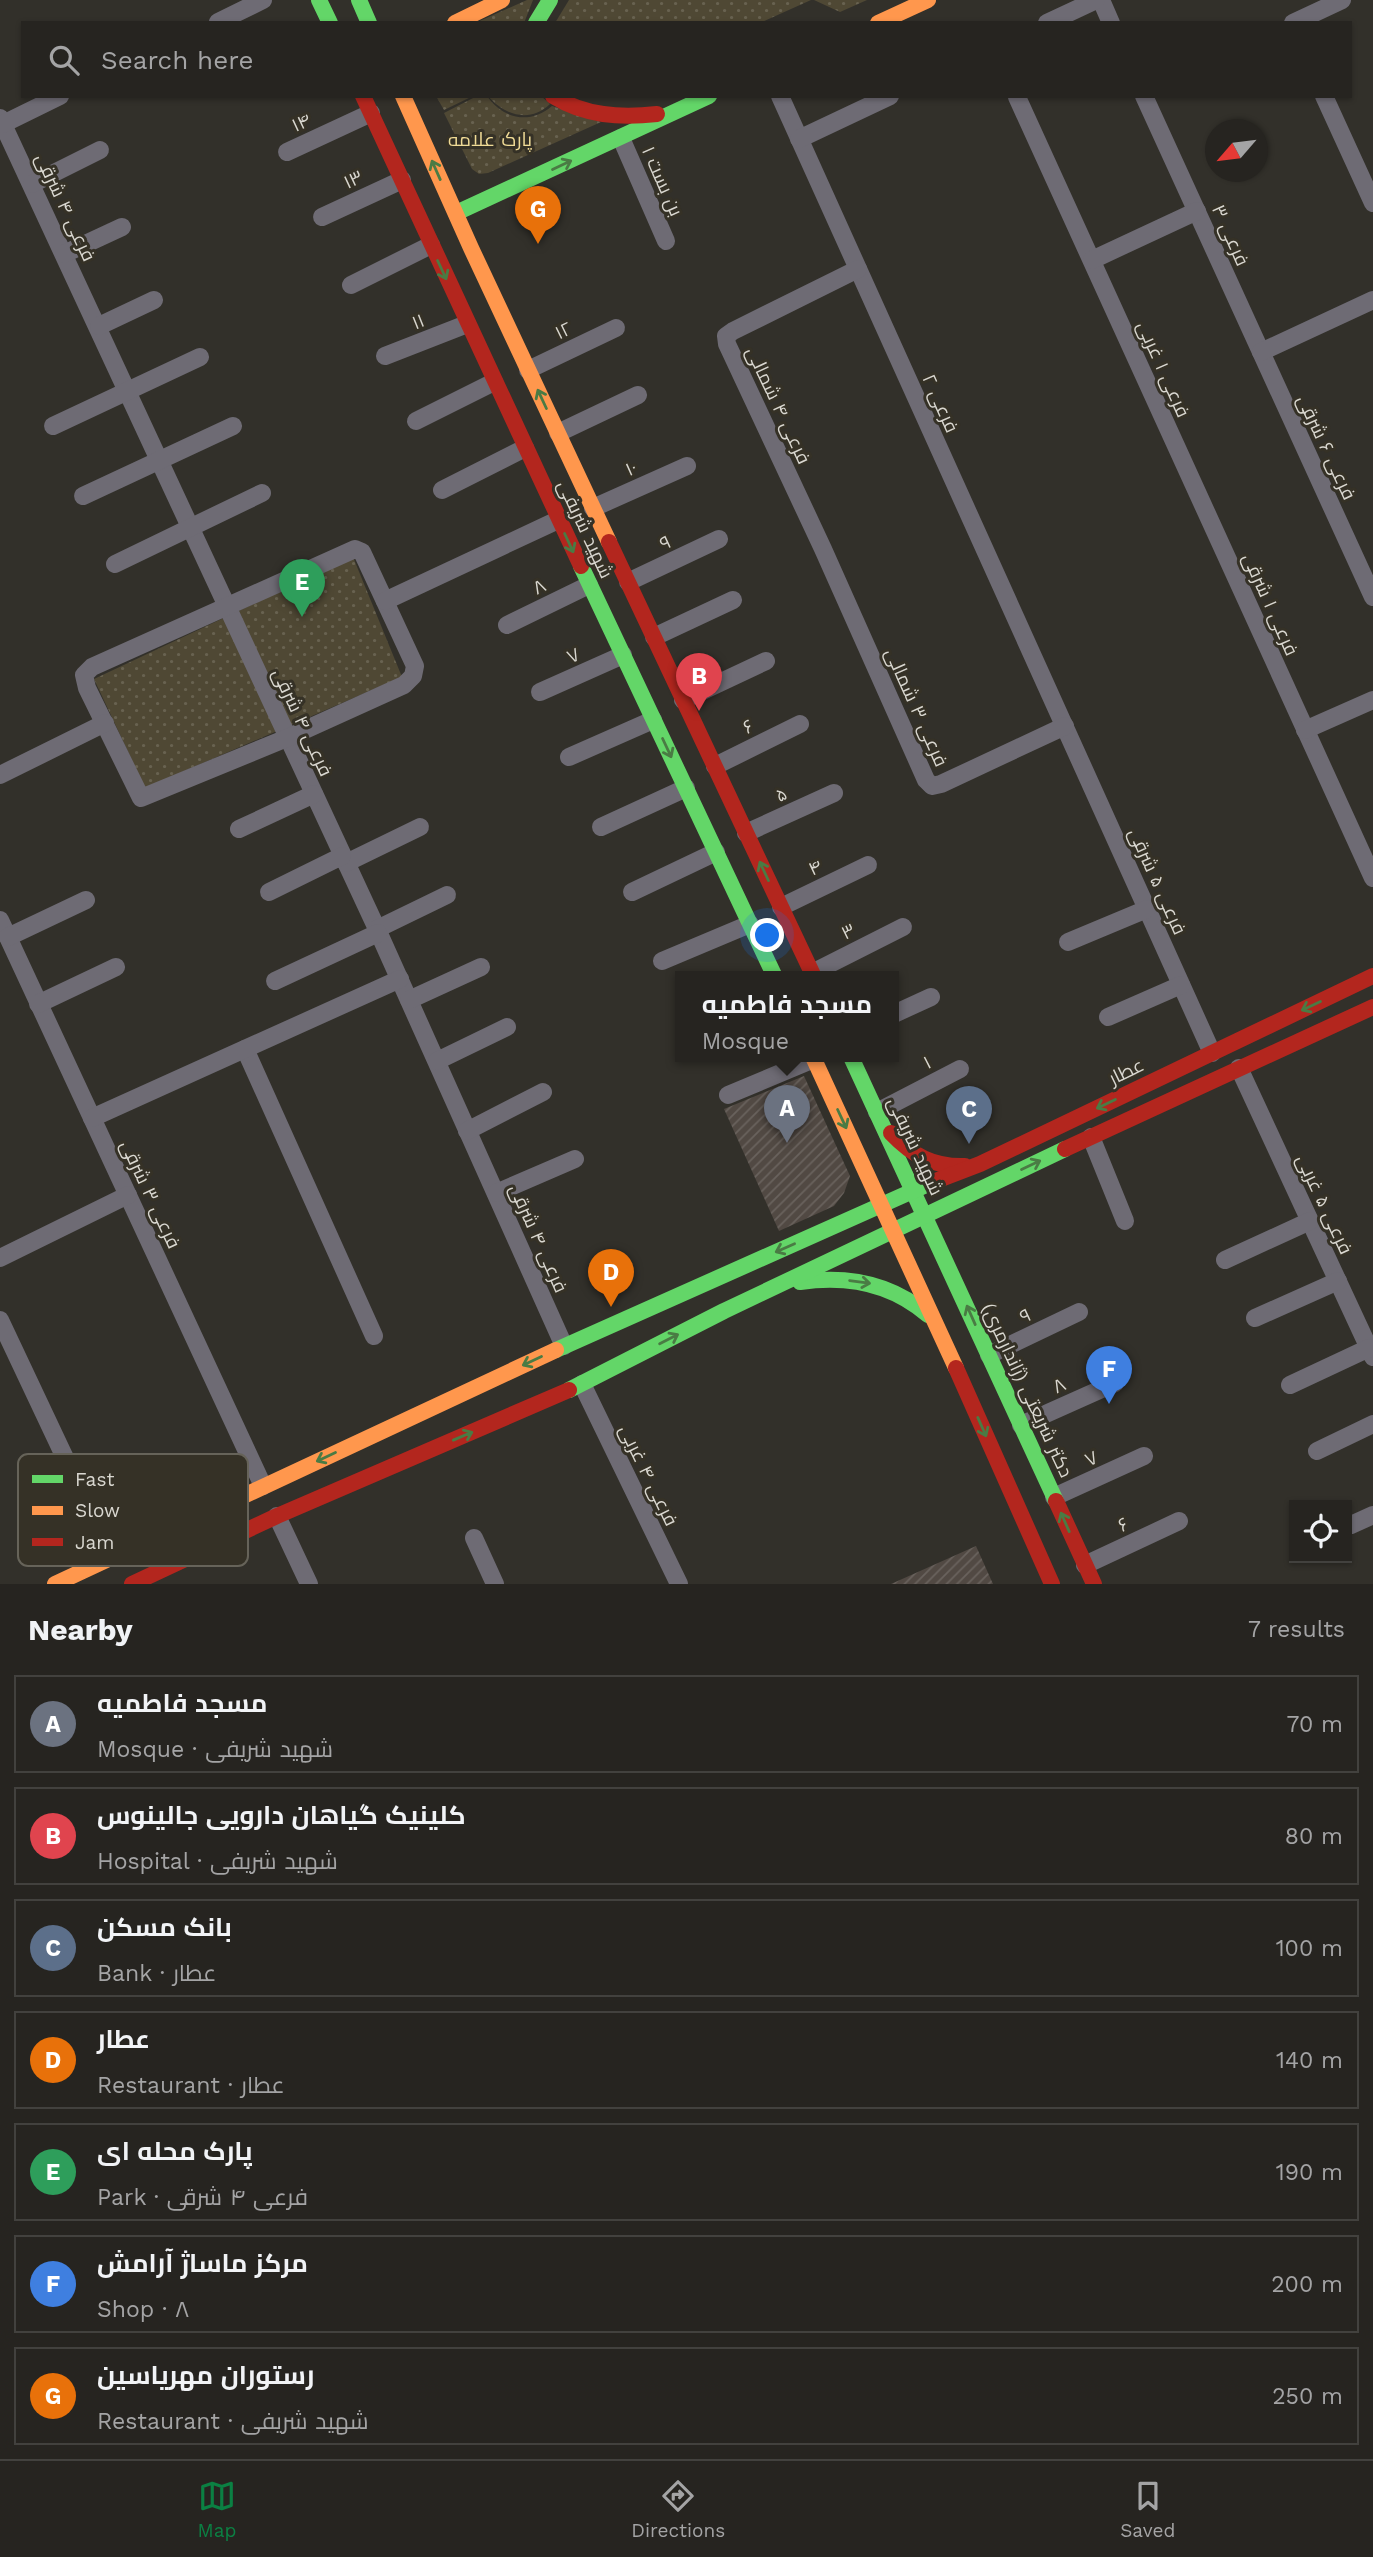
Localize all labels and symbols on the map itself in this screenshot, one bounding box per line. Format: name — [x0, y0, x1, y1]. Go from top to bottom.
street label: ۱۴ — [288, 108, 314, 137]
north arrow — [1205, 119, 1268, 182]
park label: پارک علامه — [448, 128, 532, 152]
street label: بن بست ۱ — [637, 143, 688, 220]
street label: فرعی ۴ شرقی — [31, 150, 101, 265]
one-way arrow — [551, 157, 572, 171]
one-way arrow — [429, 160, 442, 181]
street label: ۱۳ — [340, 165, 367, 194]
pin: G — [515, 186, 561, 244]
street label: فرعی ۳ — [1207, 201, 1254, 269]
one-way arrow — [436, 259, 449, 280]
street label: ۱۱ — [408, 309, 428, 334]
street label: ۱۲ — [551, 317, 575, 344]
street label: فرعی ۱ غربی — [1132, 318, 1195, 421]
street label: فرعی ۴ شمالی — [741, 343, 816, 468]
street label: فرعی ۲ — [917, 370, 964, 436]
one-way arrow — [535, 389, 548, 410]
street label: فرعی ۶ شرقی — [1292, 391, 1361, 503]
street label: ۱۰ — [622, 456, 641, 481]
street label: شهید شریفی — [553, 477, 618, 582]
street label: ۹ — [656, 530, 675, 555]
one-way arrow — [563, 532, 577, 553]
street label: فرعی ۱ شرقی — [1238, 549, 1303, 659]
pin: E — [279, 559, 325, 617]
street label: ۸ — [529, 573, 550, 599]
street label: ۷ — [563, 642, 583, 668]
street label: فرعی ۳ شمالی — [880, 644, 953, 770]
pin: B — [676, 653, 722, 711]
street label: فرعی ۴ شرقی — [268, 665, 338, 780]
street label: ۶ — [739, 714, 757, 739]
one-way arrow — [661, 737, 674, 758]
street label: ۵ — [772, 782, 791, 807]
street label: فرعی ۵ شرقی — [1124, 824, 1191, 938]
street label: ۴ — [805, 854, 826, 881]
one-way arrow — [757, 861, 770, 882]
your location — [750, 918, 784, 952]
street label: ۳ — [837, 918, 859, 945]
one-way arrow — [1301, 1000, 1322, 1013]
street label: ۱ — [919, 1051, 935, 1074]
street label: عطار — [1104, 1053, 1147, 1090]
pin: A — [764, 1085, 810, 1143]
pin: C — [946, 1086, 992, 1144]
street label: شهید شریفی — [883, 1094, 948, 1199]
one-way arrow — [1096, 1098, 1117, 1111]
one-way arrow — [836, 1108, 850, 1129]
street label: فرعی ۳ شرقی — [115, 1136, 186, 1252]
street label: فرعی ۵ غربی — [1291, 1151, 1358, 1258]
one-way arrow — [1020, 1157, 1041, 1171]
street label: فرعی ۴ شرقی — [504, 1180, 573, 1296]
one-way arrow — [774, 1242, 796, 1255]
pin: D — [588, 1249, 634, 1307]
one-way arrow — [848, 1275, 870, 1288]
street label: دکتر شریعتی (ژاندارمری) — [977, 1299, 1078, 1481]
street label: ۹ — [1016, 1303, 1035, 1328]
one-way arrow — [964, 1305, 977, 1326]
one-way arrow — [658, 1332, 679, 1346]
pin: F — [1086, 1346, 1132, 1404]
one-way arrow — [522, 1355, 543, 1368]
street label: ۸ — [1049, 1372, 1070, 1398]
one-way arrow — [976, 1415, 989, 1437]
street label: فرعی ۴ غربی — [614, 1421, 683, 1530]
one-way arrow — [452, 1429, 473, 1442]
street label: ۷ — [1081, 1445, 1101, 1471]
one-way arrow — [316, 1450, 337, 1464]
legend — [18, 1454, 248, 1566]
text: Fast — [75, 1468, 114, 1491]
text: Slow — [75, 1499, 120, 1522]
one-way arrow — [1058, 1512, 1071, 1533]
street label: ۶ — [1114, 1512, 1132, 1537]
text: Jam — [75, 1531, 114, 1554]

